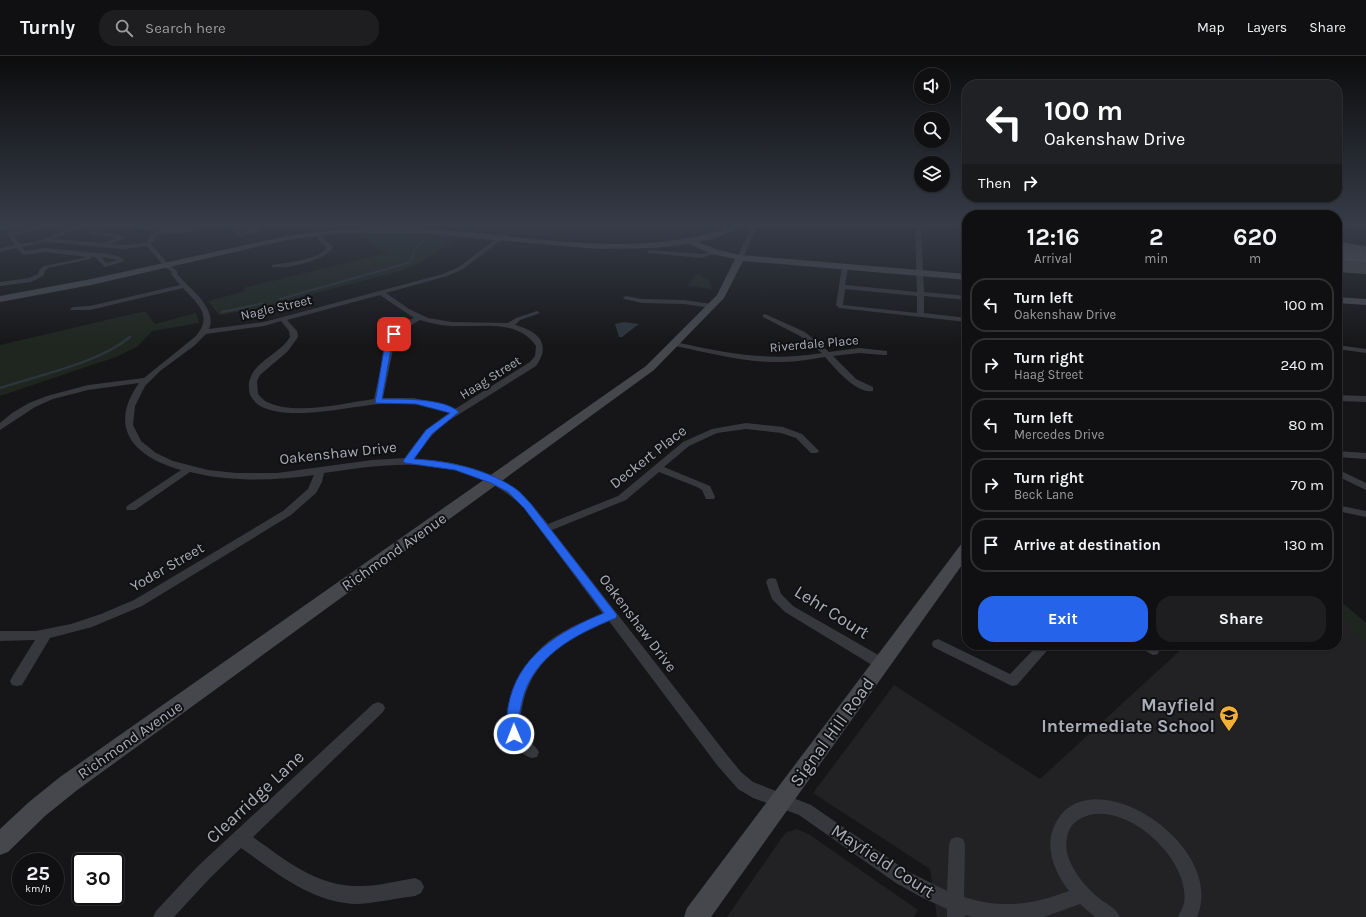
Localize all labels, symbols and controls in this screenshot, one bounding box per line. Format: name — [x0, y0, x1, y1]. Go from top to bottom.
search box — [99, 10, 379, 46]
text: Turnly — [20, 17, 75, 39]
icon: search — [113, 17, 135, 39]
text: Search here — [145, 19, 226, 37]
text: Map — [1197, 19, 1225, 36]
text: Layers — [1247, 19, 1287, 36]
text: Share — [1309, 19, 1346, 36]
map controls — [914, 68, 950, 192]
button: sound — [914, 68, 950, 104]
text: 100 m — [1044, 94, 1123, 127]
icon: left — [978, 96, 1030, 148]
button: search — [914, 112, 950, 148]
text: Oakenshaw Drive — [1044, 128, 1185, 150]
button: layers — [914, 156, 950, 192]
icon: right — [1019, 172, 1041, 194]
text: Then — [978, 174, 1011, 192]
text: 12:16 — [1027, 223, 1079, 251]
text: 2 — [1149, 223, 1163, 251]
text: 620 — [1233, 223, 1277, 251]
text: Arrival — [1034, 251, 1072, 266]
text: min — [1144, 251, 1168, 266]
text: m — [1249, 251, 1261, 266]
text: Turn left — [1014, 289, 1073, 307]
street label: Nagle Street — [239, 292, 313, 323]
icon: left — [980, 294, 1002, 316]
text: 100 m — [1284, 296, 1324, 314]
text: Oakenshaw Drive — [1014, 307, 1116, 322]
pin — [377, 317, 411, 351]
icon: arrive — [383, 323, 405, 345]
street label: Riverdale Place — [769, 332, 860, 355]
text: Turn right — [1014, 349, 1084, 367]
street label: Haag Street — [457, 353, 524, 402]
icon: right — [980, 354, 1002, 376]
text: 240 m — [1280, 356, 1324, 374]
text: Haag Street — [1014, 367, 1083, 382]
text: Turn left — [1014, 409, 1073, 427]
icon: left — [980, 414, 1002, 436]
text: 80 m — [1288, 416, 1324, 434]
street label: Deckert Place — [606, 421, 690, 493]
text: Mercedes Drive — [1014, 427, 1104, 442]
street label: Oakenshaw Drive — [278, 438, 398, 468]
text: Turn right — [1014, 469, 1084, 487]
icon: right — [980, 474, 1002, 496]
text: 70 m — [1290, 476, 1324, 494]
text: Beck Lane — [1014, 487, 1074, 502]
street label: Richmond Avenue — [338, 509, 450, 595]
icon: arrive — [980, 534, 1002, 556]
text: Arrive at destination — [1014, 536, 1161, 554]
text: 130 m — [1284, 536, 1324, 554]
street label: Yoder Street — [127, 538, 207, 595]
street label: Oakenshaw Drive — [595, 571, 681, 675]
street label: Lehr Court — [790, 580, 874, 644]
button: Exit — [978, 596, 1148, 642]
button: Share — [1156, 596, 1326, 642]
street label: Signal Hill Road — [785, 673, 879, 791]
place label: Mayfield Intermediate School — [1041, 694, 1215, 737]
street label: Richmond Avenue — [74, 697, 186, 783]
school or university icon: Mayfield Intermediate School — [1218, 704, 1240, 732]
position arrow — [493, 713, 535, 755]
street label: Clearridge Lane — [201, 746, 309, 848]
street label: Mayfield Court — [827, 819, 939, 903]
speed limit sign: 30 — [72, 853, 124, 905]
text: 25 — [26, 862, 50, 885]
text: km/h — [25, 883, 51, 895]

